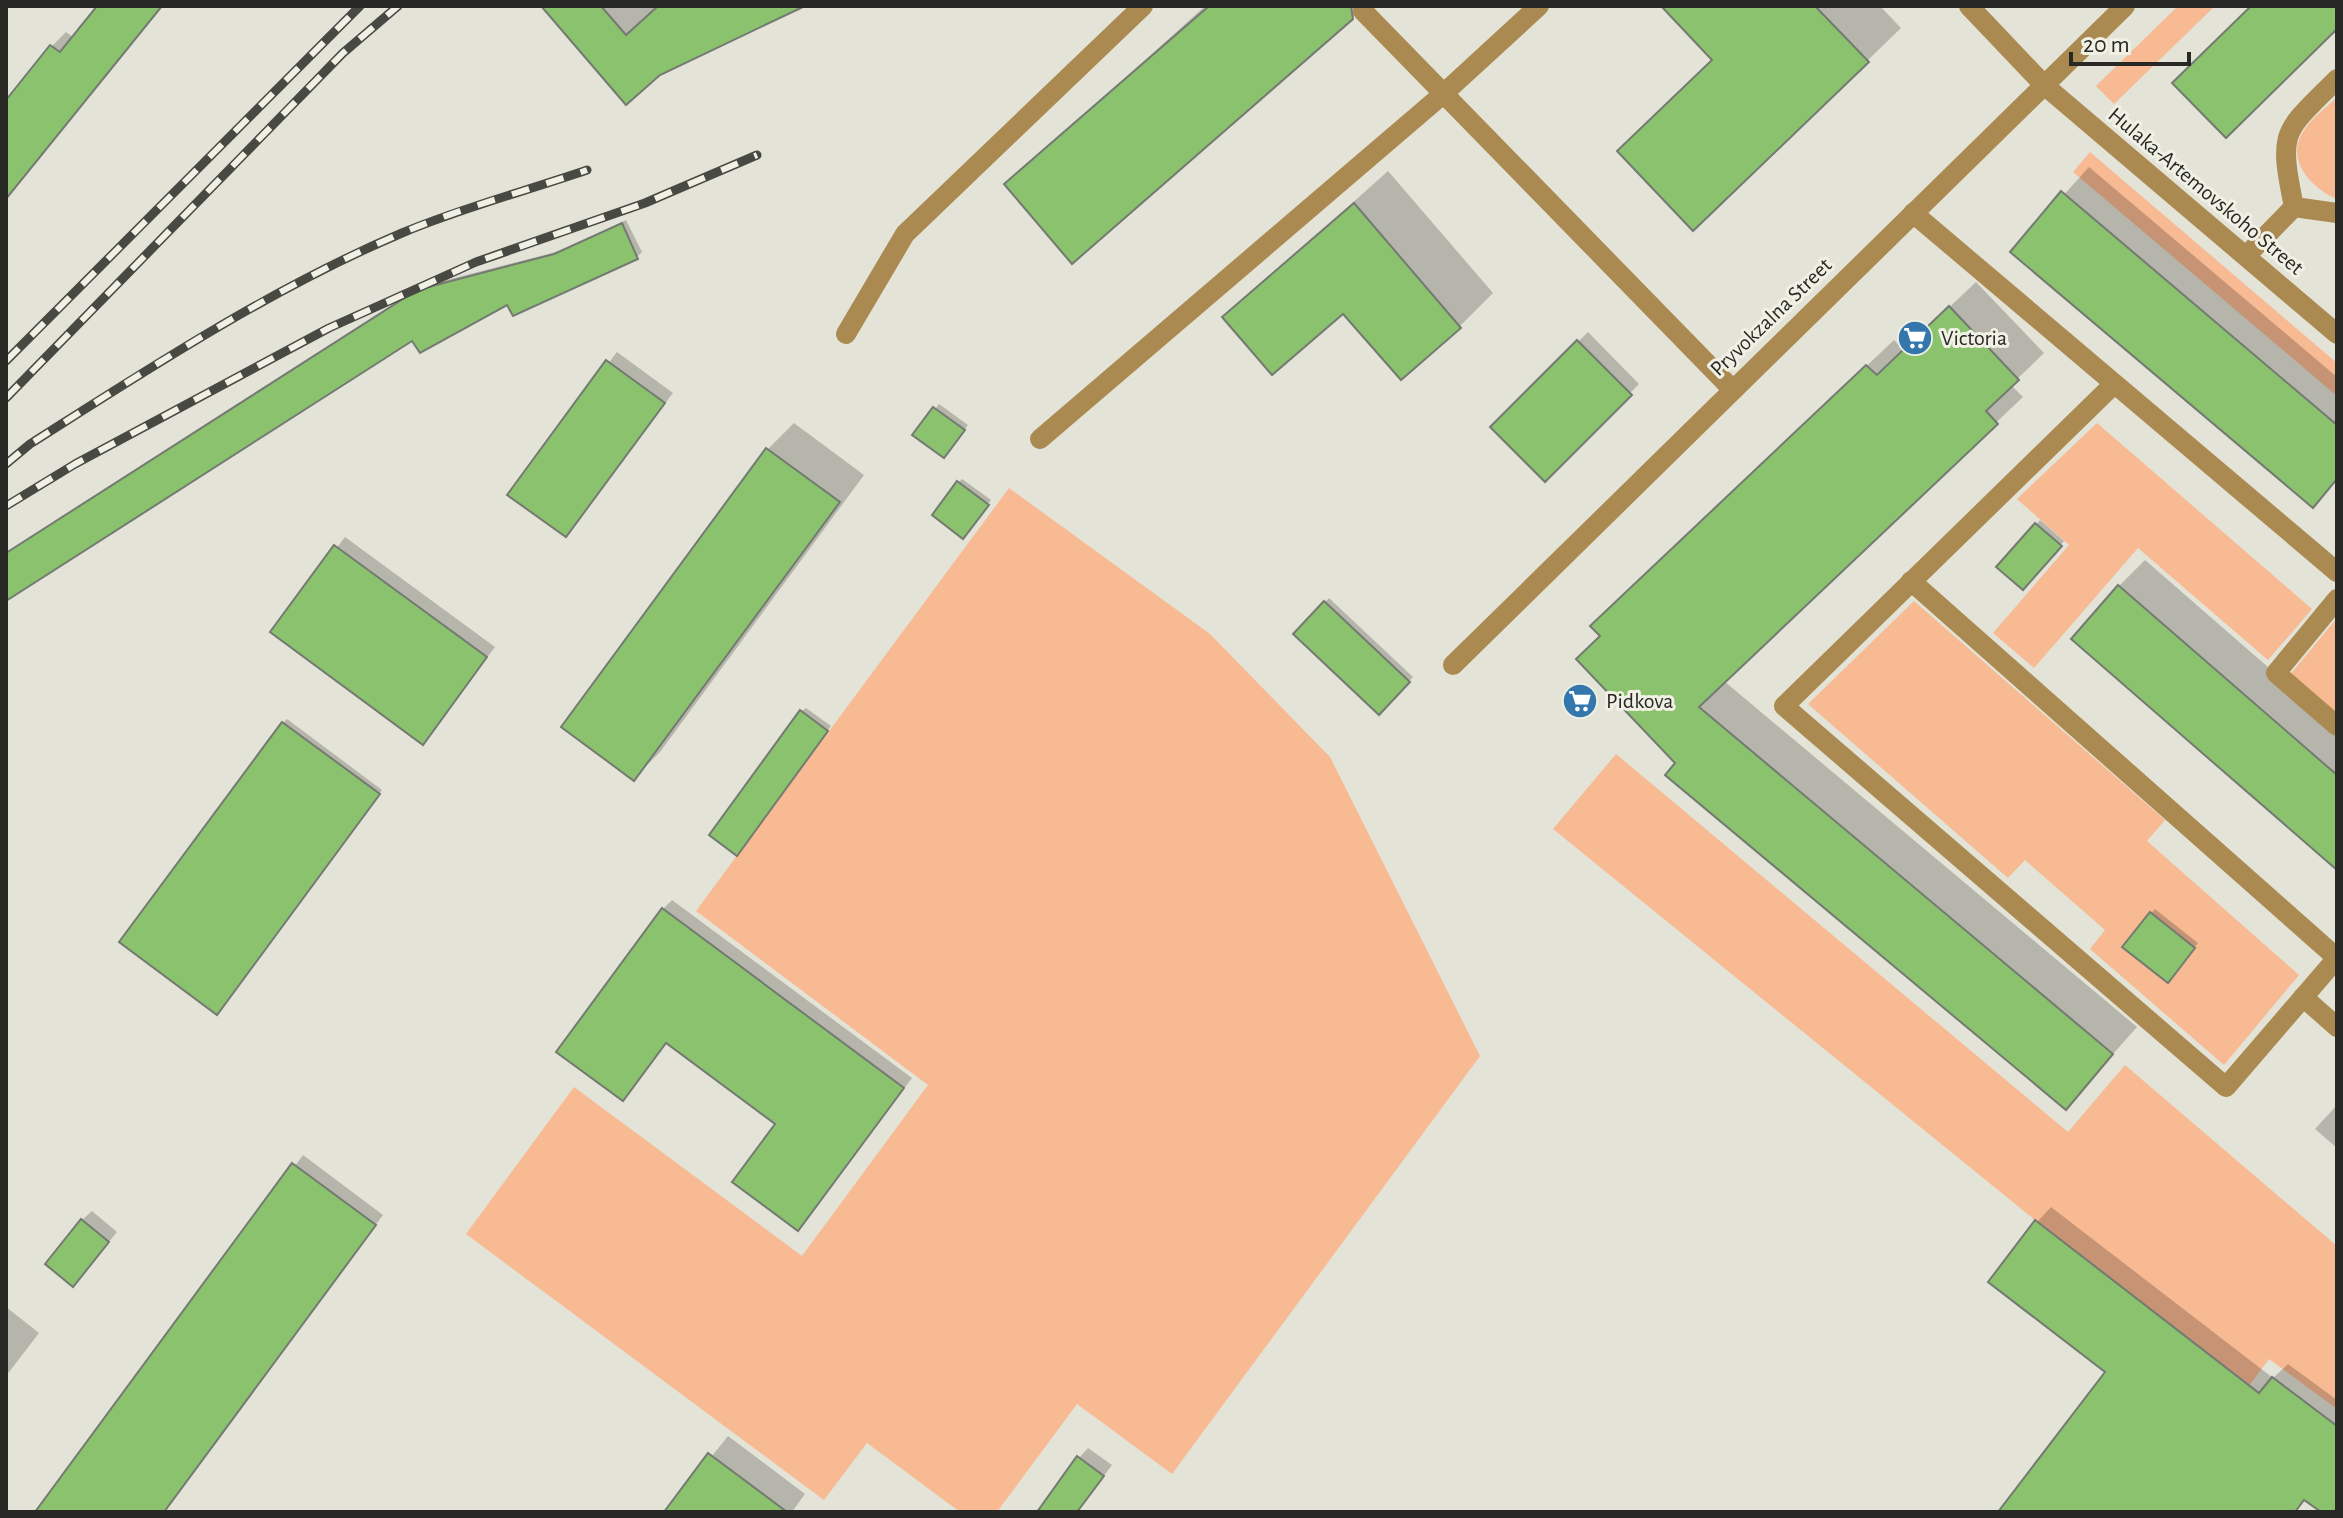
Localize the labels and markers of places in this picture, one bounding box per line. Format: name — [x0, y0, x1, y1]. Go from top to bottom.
supermarket icon: Victoria — [1896, 319, 1934, 357]
place label: Victoria — [1941, 327, 2007, 349]
supermarket icon: Pidkova — [1561, 682, 1599, 720]
place label: Pidkova — [1606, 690, 1673, 712]

